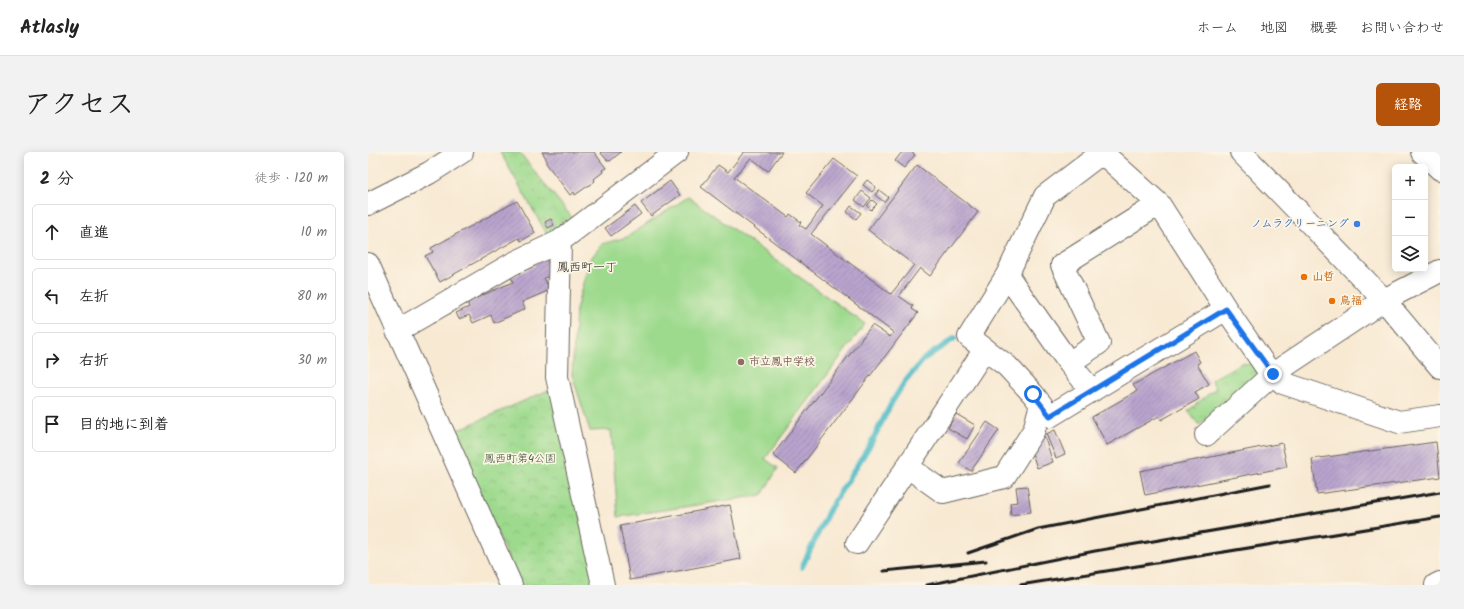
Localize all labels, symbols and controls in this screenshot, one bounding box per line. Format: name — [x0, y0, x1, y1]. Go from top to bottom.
text: Atlasly — [20, 13, 79, 43]
text: ホーム — [1197, 17, 1238, 39]
text: 地図 — [1260, 17, 1288, 39]
text: 概要 — [1310, 17, 1338, 39]
text: お問い合わせ — [1360, 17, 1444, 39]
text: アクセス — [24, 83, 134, 128]
button: 経路 — [1376, 83, 1440, 126]
map controls — [1392, 164, 1428, 272]
button: + — [1392, 164, 1428, 200]
text: 2 分 — [40, 166, 73, 193]
text: 徒歩 · 120 m — [255, 168, 328, 189]
button: − — [1392, 200, 1428, 236]
place label: ノムラクリーニング — [1250, 215, 1349, 233]
marker: ノムラクリーニング — [1352, 219, 1362, 229]
icon: ahead — [41, 221, 63, 243]
text: 直進 — [79, 221, 109, 245]
text: 10 m — [301, 222, 327, 243]
button: layers — [1392, 236, 1428, 272]
district label: 鳳西町一丁 — [557, 258, 617, 277]
place label: 山哲 — [1312, 268, 1334, 286]
marker: 山哲 — [1299, 272, 1309, 282]
icon: left — [41, 285, 63, 307]
text: 左折 — [79, 285, 109, 309]
text: 80 m — [297, 286, 327, 307]
place label: 鳥福 — [1340, 292, 1362, 310]
marker: 鳥福 — [1327, 296, 1337, 306]
icon: right — [41, 349, 63, 371]
text: 右折 — [79, 349, 109, 373]
text: 30 m — [298, 350, 327, 371]
place label: 市立鳳中学校 — [749, 353, 815, 371]
marker: 市立鳳中学校 — [736, 357, 746, 367]
route end — [1264, 365, 1282, 383]
route start — [1024, 385, 1042, 403]
icon: arrive — [41, 413, 63, 435]
text: 目的地に到着 — [79, 413, 169, 437]
park label: 鳳西町第4公園 — [484, 450, 556, 468]

